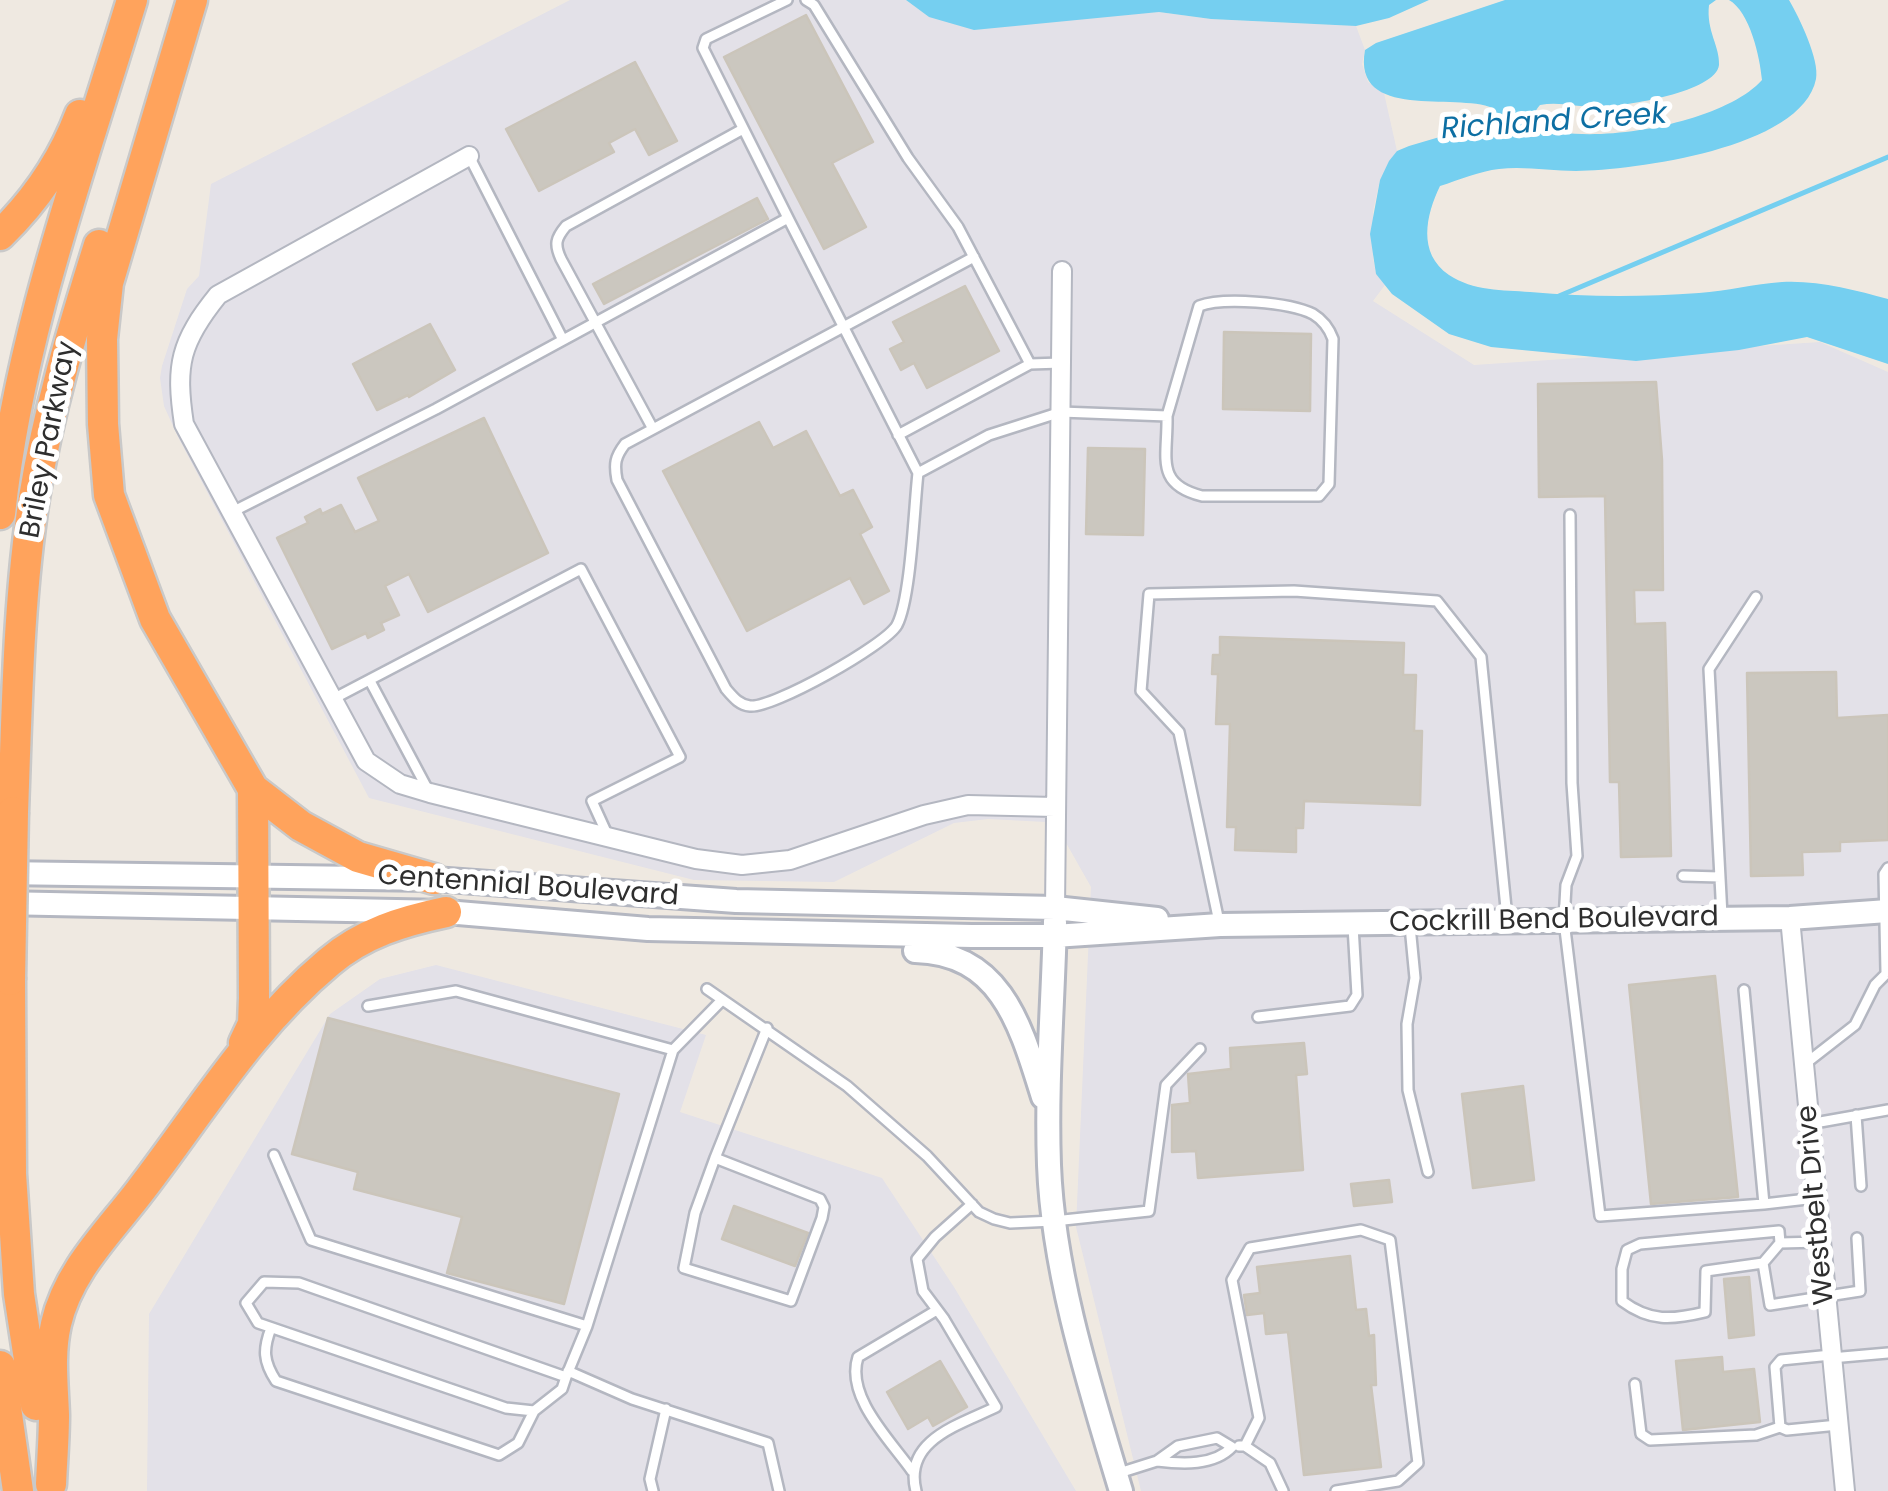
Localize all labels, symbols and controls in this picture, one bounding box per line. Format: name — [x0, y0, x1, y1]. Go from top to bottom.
water label: Richland Creek — [1440, 97, 1668, 149]
street label: Briley Parkway — [14, 339, 86, 541]
street label: Centennial Boulevard — [376, 860, 680, 914]
street label: Cockrill Bend Boulevard — [1389, 901, 1719, 941]
street label: Westbelt Drive — [1792, 1104, 1842, 1306]

